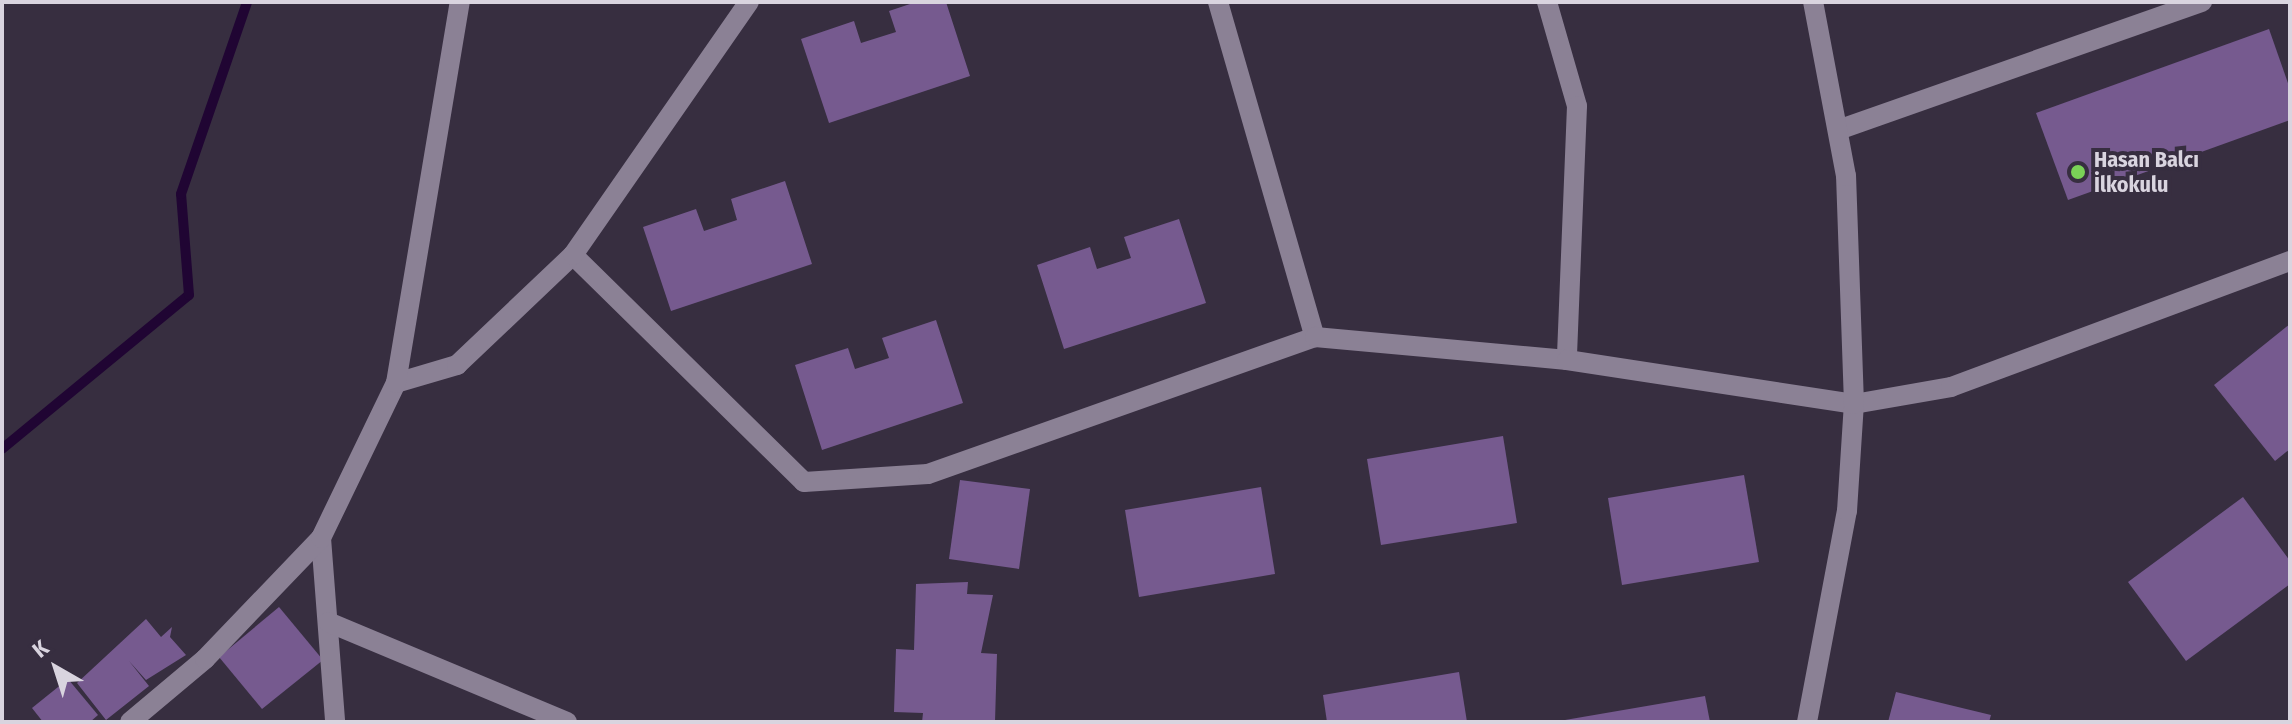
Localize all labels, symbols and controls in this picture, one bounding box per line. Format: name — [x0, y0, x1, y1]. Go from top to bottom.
place label: Hasan Balcı İlkokulu — [2094, 146, 2199, 198]
marker: Hasan Balcı İlkokulu — [2069, 163, 2087, 181]
north arrow — [16, 628, 96, 708]
text: K — [27, 634, 54, 663]

